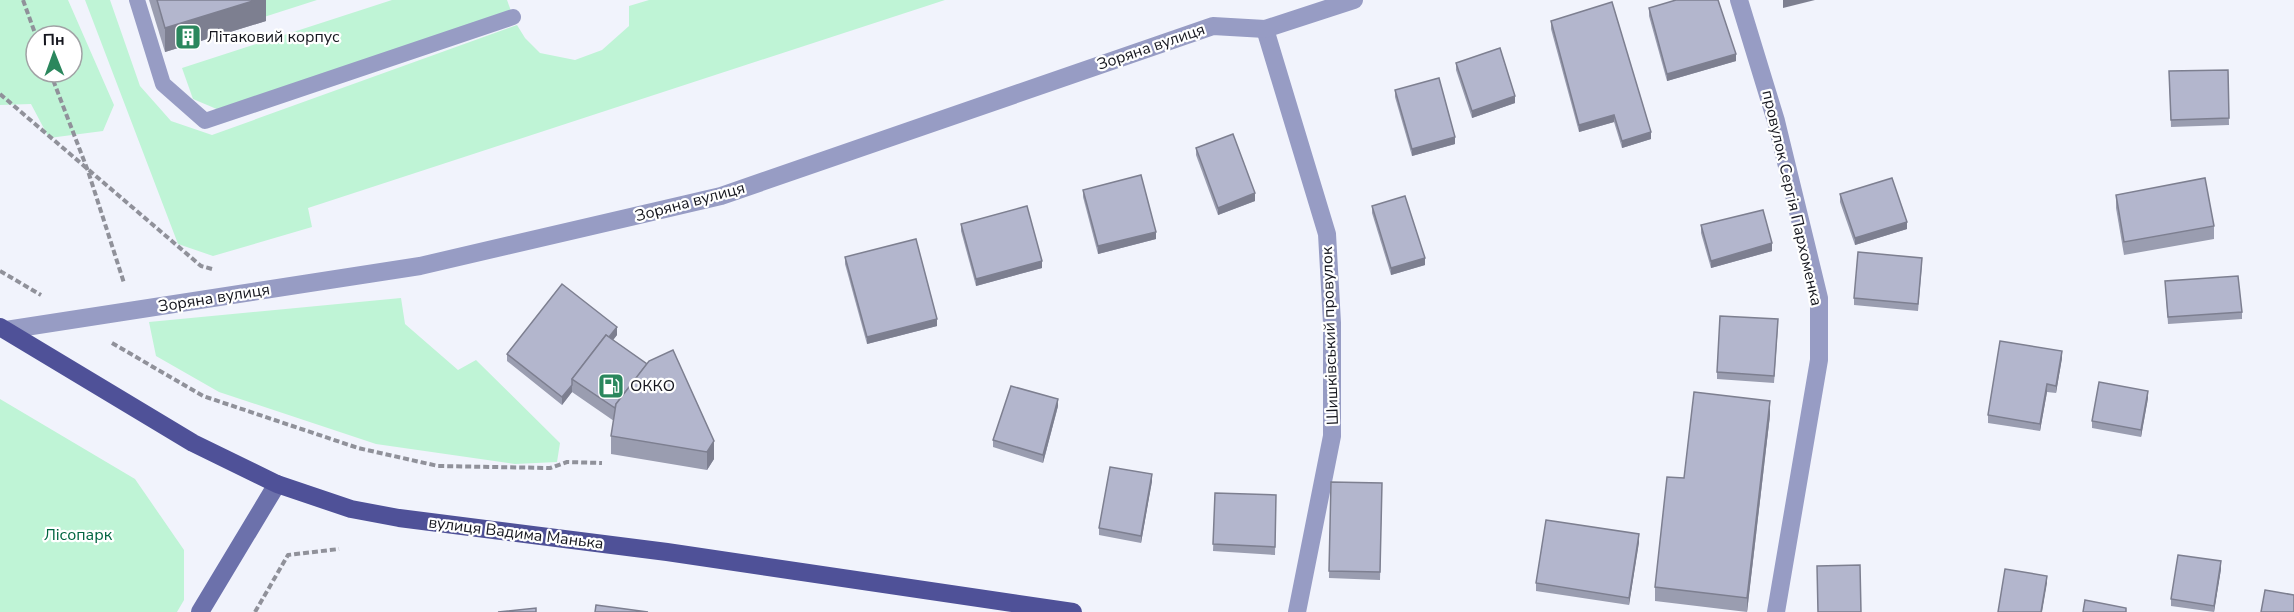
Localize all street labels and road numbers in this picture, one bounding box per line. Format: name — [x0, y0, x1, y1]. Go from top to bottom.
street label: Зоряна вулиця — [1094, 18, 1208, 76]
street label: провулок Сергія Пархоменка — [1756, 88, 1828, 308]
street label: Зоряна вулиця — [633, 177, 747, 227]
street label: Шишківський провулок — [1316, 246, 1344, 426]
street label: Зоряна вулиця — [157, 278, 271, 318]
street label: вулиця Вадима Манька — [427, 511, 605, 555]

